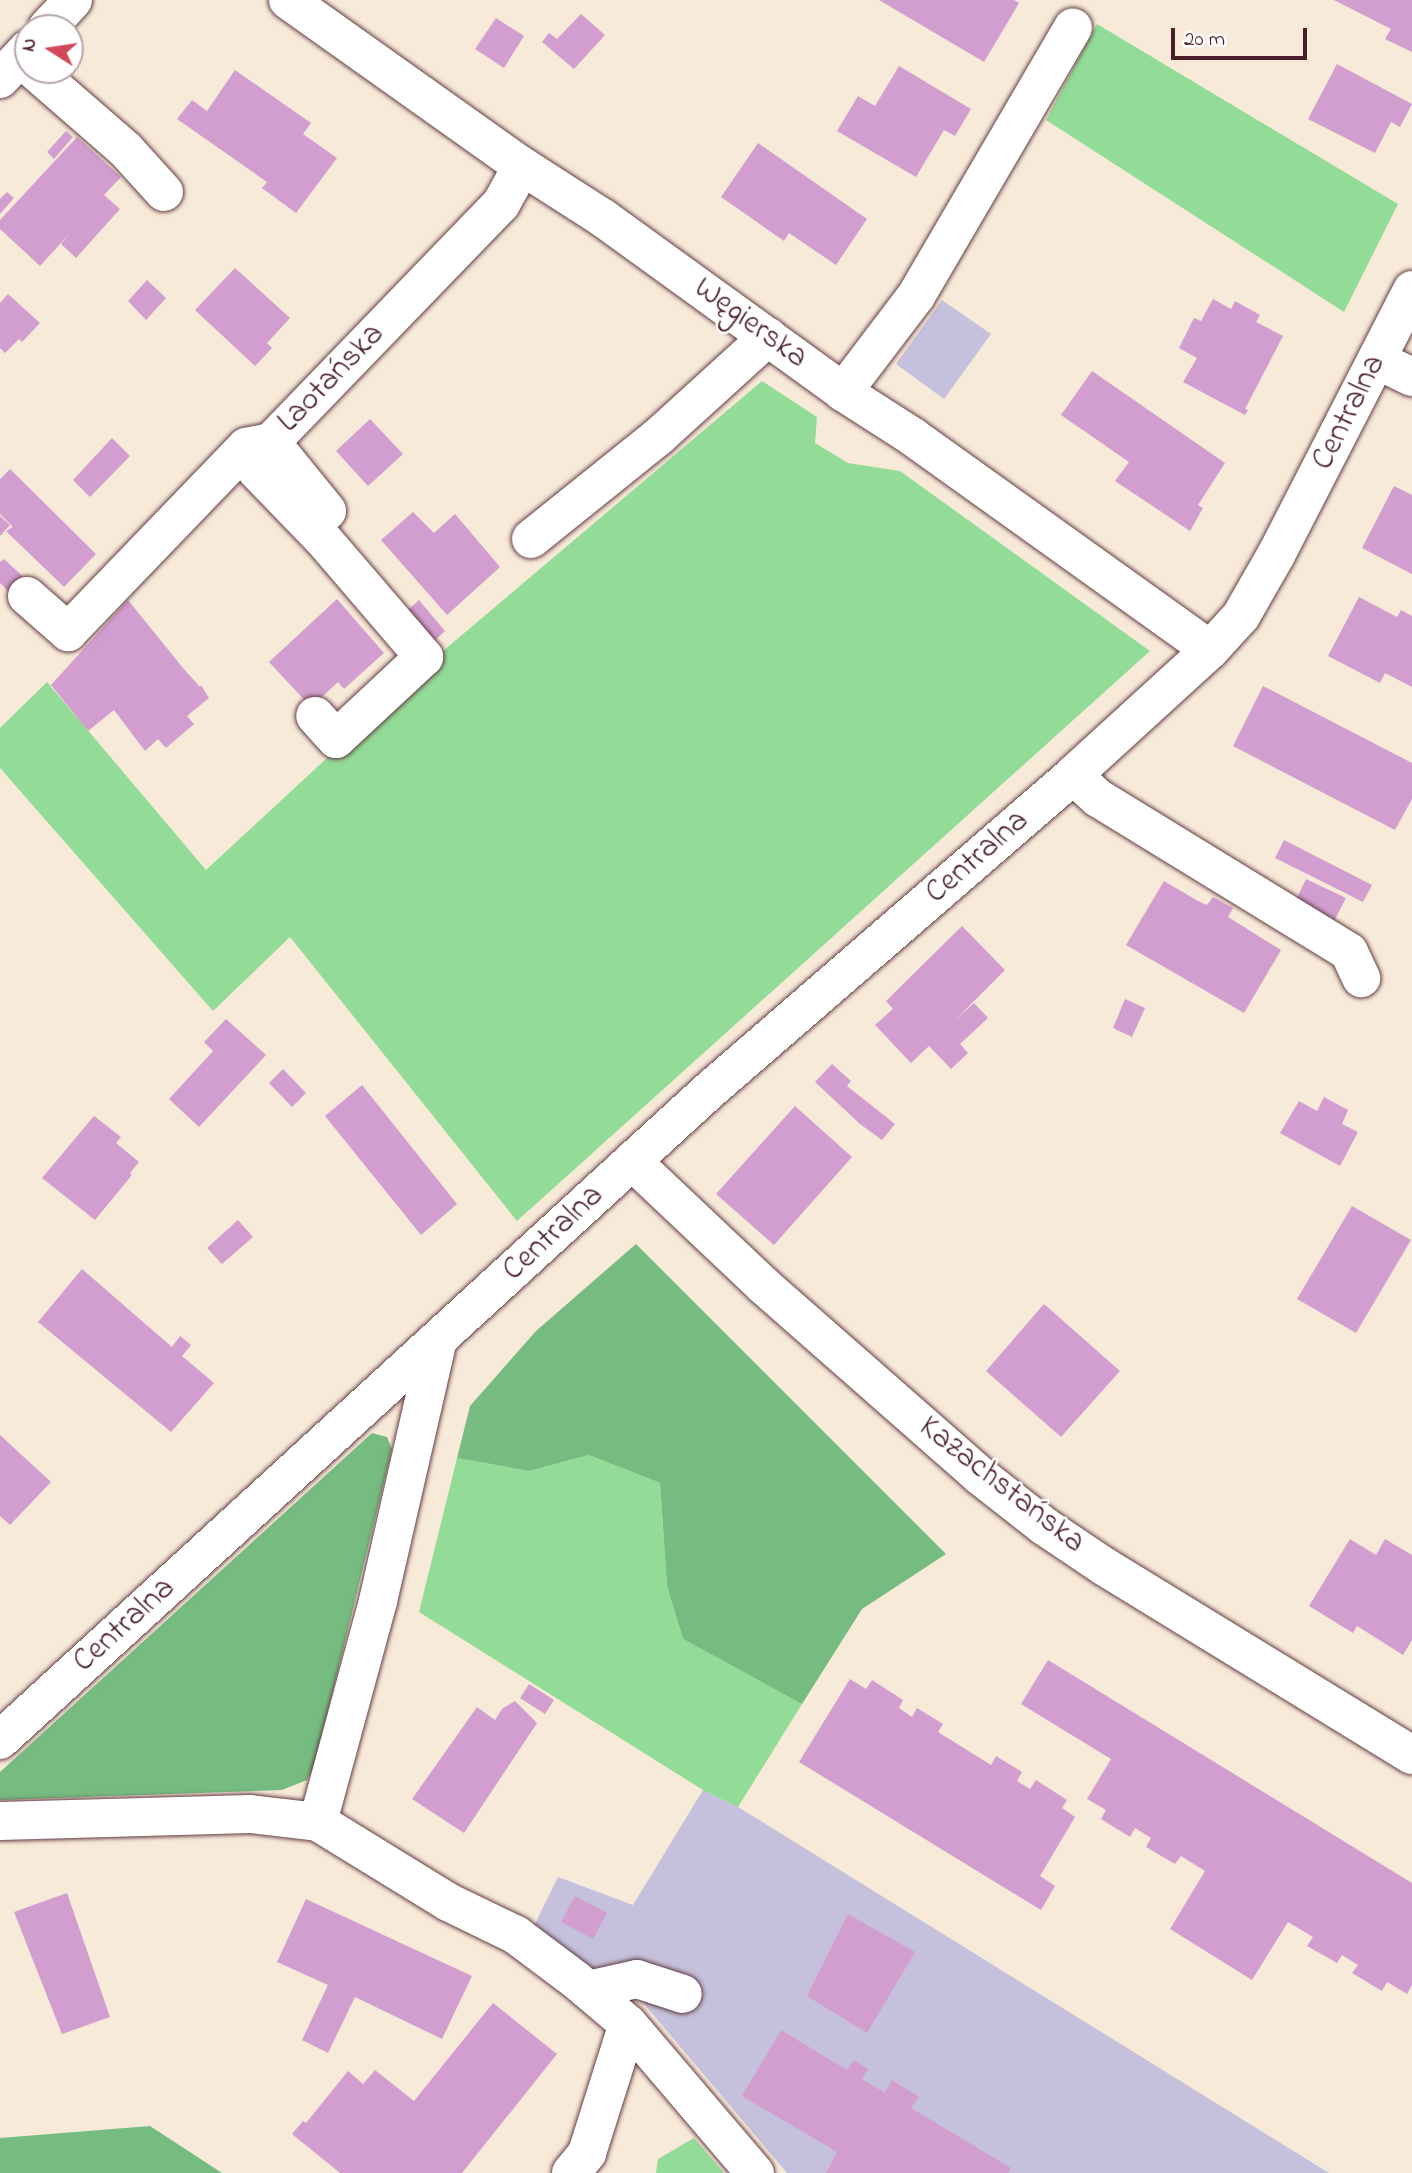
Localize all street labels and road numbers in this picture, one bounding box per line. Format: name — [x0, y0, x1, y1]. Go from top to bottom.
street label: Węgierska — [686, 270, 814, 378]
street label: Laotańska — [271, 316, 393, 442]
street label: Centralna — [1305, 349, 1395, 477]
street label: Centralna — [919, 803, 1037, 913]
street label: Centralna — [496, 1178, 612, 1290]
street label: Kazachstańska — [910, 1409, 1092, 1563]
street label: Centralna — [66, 1570, 184, 1682]

